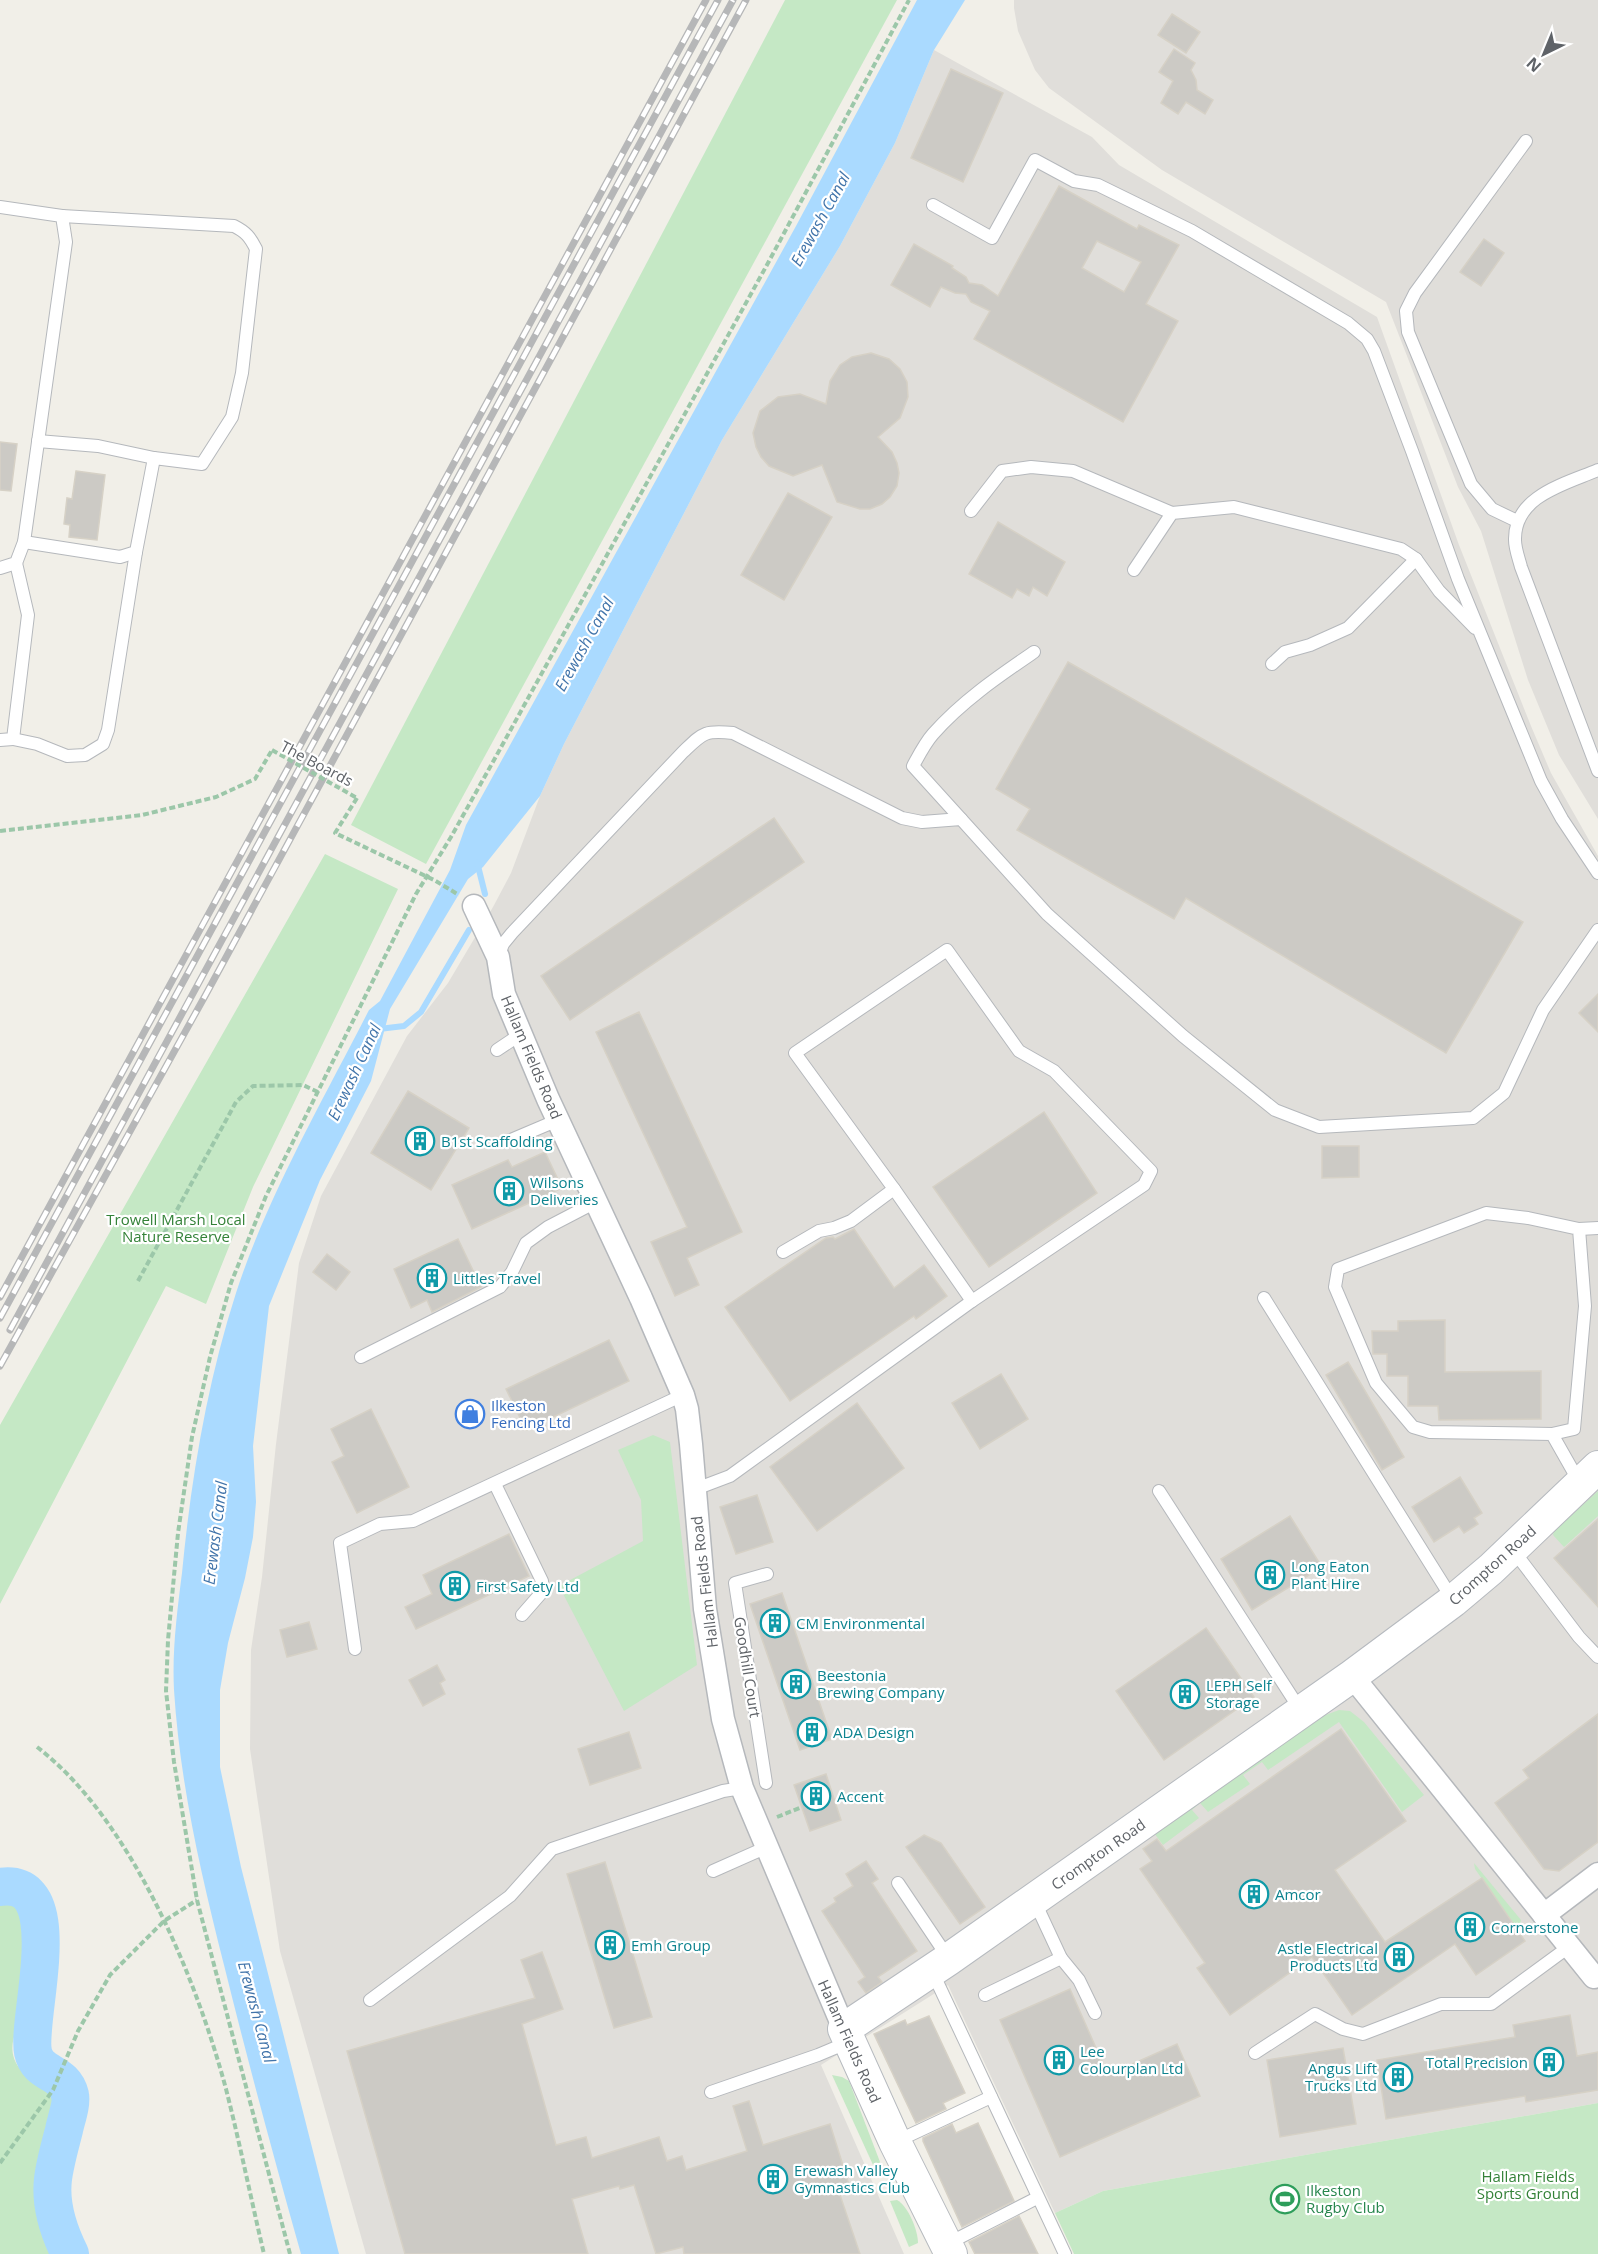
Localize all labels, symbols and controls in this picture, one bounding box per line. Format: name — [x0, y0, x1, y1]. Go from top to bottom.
north arrow — [1514, 24, 1574, 84]
text: N — [1522, 52, 1546, 77]
water label: Erewash Canal — [785, 167, 855, 270]
water label: Erewash Canal — [549, 592, 619, 695]
street label: The Boards — [277, 736, 357, 790]
street label: Hallam Fields Road — [497, 992, 567, 1122]
water label: Erewash Canal — [322, 1019, 386, 1124]
building icon: B1st Scaffolding — [404, 1125, 436, 1157]
place label: B1st Scaffolding — [441, 1131, 553, 1151]
place label: Wilsons Deliveries — [530, 1172, 598, 1209]
building icon: Wilsons Deliveries — [493, 1175, 525, 1207]
park label: Trowell Marsh Local Nature Reserve — [106, 1209, 246, 1246]
building icon: Littles Travel — [416, 1262, 448, 1294]
place label: Littles Travel — [453, 1268, 541, 1288]
place label: Ilkeston Fencing Ltd — [491, 1395, 571, 1432]
shop icon: Ilkeston Fencing Ltd — [454, 1398, 486, 1430]
water label: Erewash Canal — [198, 1479, 232, 1586]
street label: Hallam Fields Road — [686, 1515, 722, 1649]
street label: Crompton Road — [1444, 1520, 1540, 1610]
place label: Long Eaton Plant Hire — [1291, 1556, 1369, 1593]
building icon: Long Eaton Plant Hire — [1254, 1559, 1286, 1591]
building icon: First Safety Ltd — [439, 1570, 471, 1602]
place label: First Safety Ltd — [476, 1576, 579, 1596]
building icon: CM Environmental — [759, 1607, 791, 1639]
place label: CM Environmental — [796, 1613, 925, 1633]
street label: Goodhill Court — [730, 1615, 766, 1719]
place label: Beestonia Brewing Company — [817, 1665, 945, 1702]
building icon: Beestonia Brewing Company — [780, 1668, 812, 1700]
place label: LEPH Self Storage — [1206, 1675, 1273, 1712]
building icon: LEPH Self Storage — [1169, 1678, 1201, 1710]
building icon: ADA Design — [796, 1716, 828, 1748]
place label: ADA Design — [833, 1722, 914, 1742]
building icon: Accent — [800, 1780, 832, 1812]
place label: Accent — [837, 1786, 884, 1806]
street label: Crompton Road — [1047, 1814, 1149, 1894]
building icon: Amcor — [1238, 1878, 1270, 1910]
place label: Amcor — [1275, 1884, 1321, 1904]
building icon: Cornerstone — [1454, 1911, 1486, 1943]
place label: Cornerstone — [1491, 1917, 1579, 1937]
building icon: Emh Group — [594, 1929, 626, 1961]
place label: Emh Group — [631, 1935, 711, 1955]
place label: Astle Electrical Products Ltd — [1278, 1938, 1378, 1975]
building icon: Astle Electrical Products Ltd — [1383, 1941, 1415, 1973]
water label: Erewash Canal — [233, 1959, 281, 2066]
street label: Hallam Fields Road — [814, 1976, 886, 2106]
place label: Lee Colourplan Ltd — [1080, 2041, 1183, 2078]
building icon: Lee Colourplan Ltd — [1043, 2044, 1075, 2076]
building icon: Total Precision — [1533, 2046, 1565, 2078]
place label: Total Precision — [1426, 2052, 1528, 2072]
place label: Angus Lift Trucks Ltd — [1305, 2058, 1377, 2095]
building icon: Angus Lift Trucks Ltd — [1382, 2061, 1414, 2093]
place label: Erewash Valley Gymnastics Club — [794, 2160, 910, 2197]
building icon: Erewash Valley Gymnastics Club — [757, 2163, 789, 2195]
park label: Hallam Fields Sports Ground — [1477, 2166, 1579, 2203]
place label: Ilkeston Rugby Club — [1306, 2180, 1385, 2217]
sports icon: Ilkeston Rugby Club — [1269, 2183, 1301, 2215]

